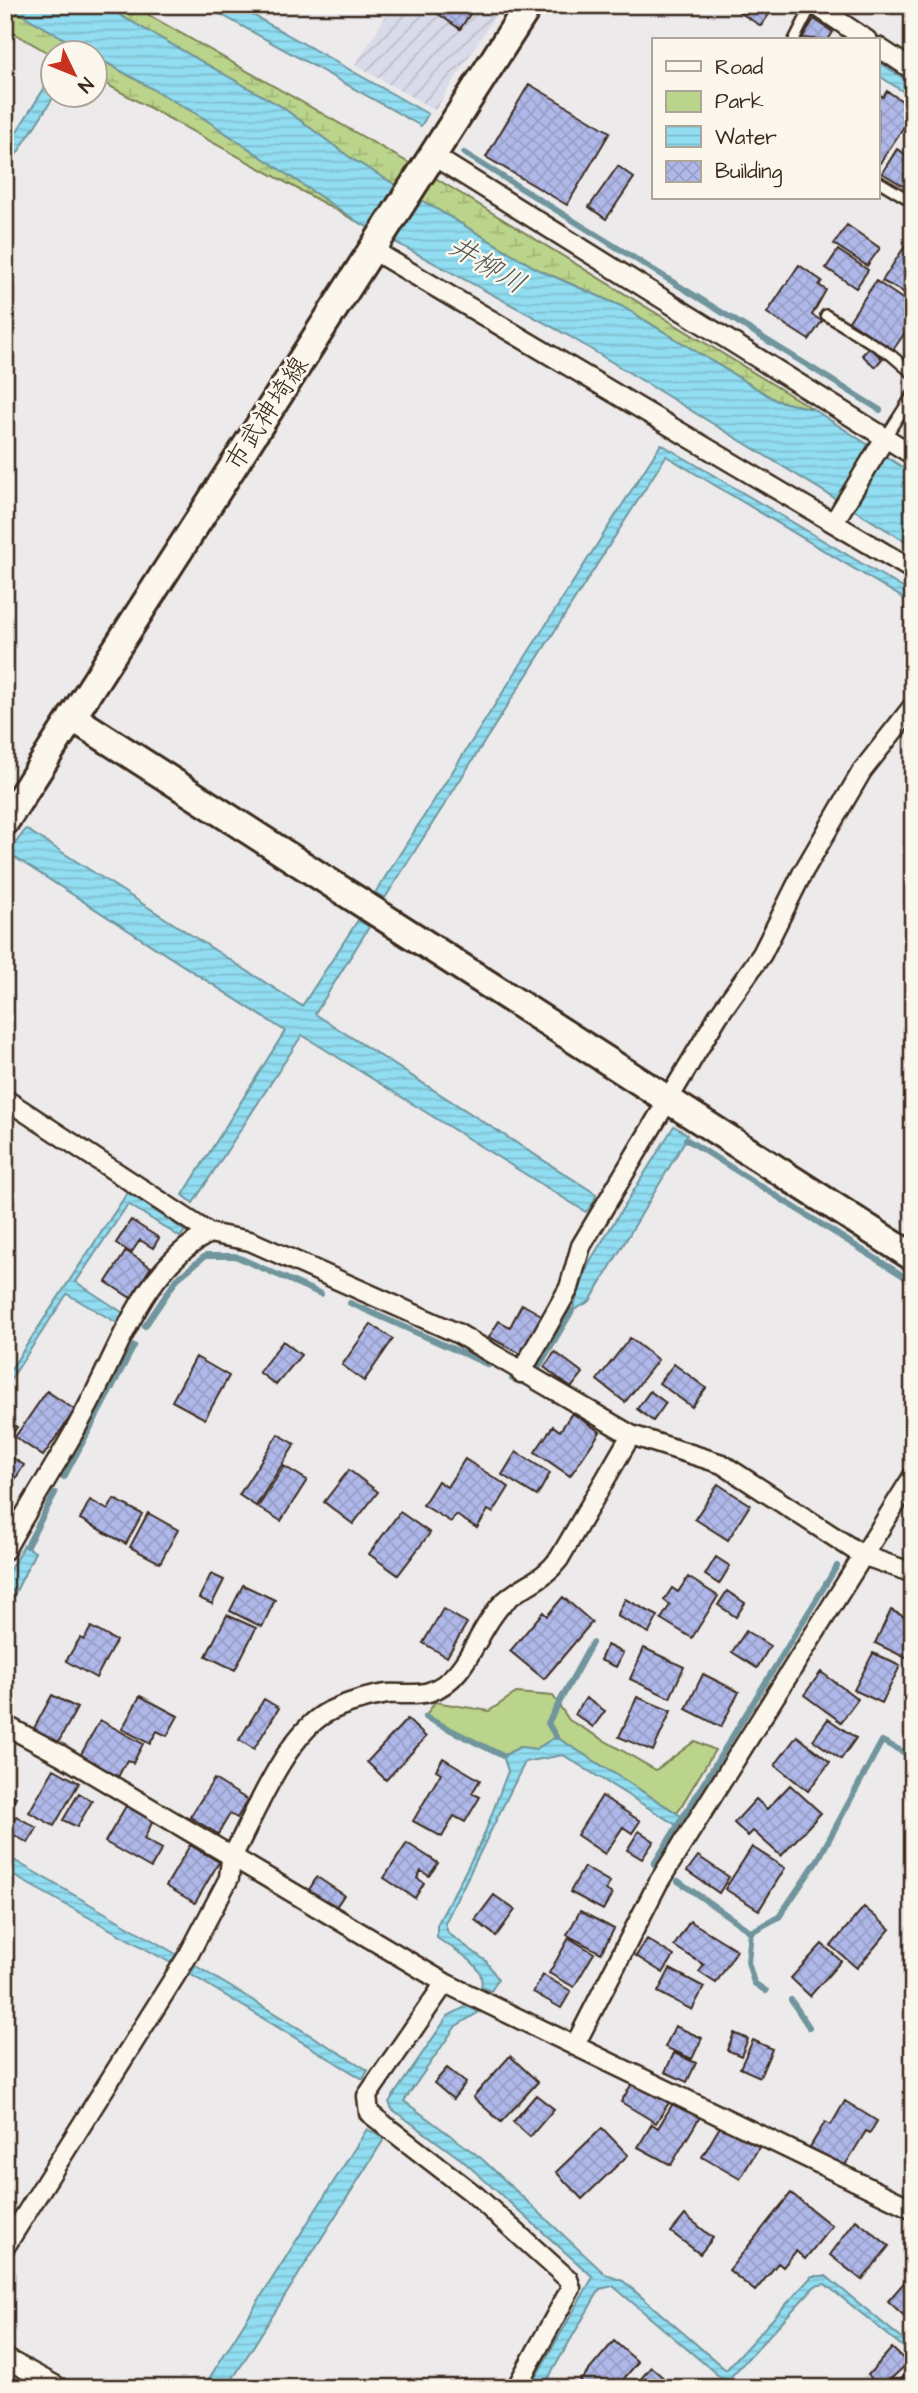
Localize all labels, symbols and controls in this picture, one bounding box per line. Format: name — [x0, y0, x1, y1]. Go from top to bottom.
north arrow — [38, 38, 108, 108]
legend — [652, 38, 880, 200]
text: Road — [715, 53, 763, 82]
text: N — [71, 71, 99, 98]
text: Park — [715, 87, 764, 116]
text: Water — [715, 123, 777, 152]
text: Building — [715, 157, 783, 188]
water label: 井柳川 — [441, 227, 533, 304]
street label: 市武神埼線 — [216, 349, 317, 478]

